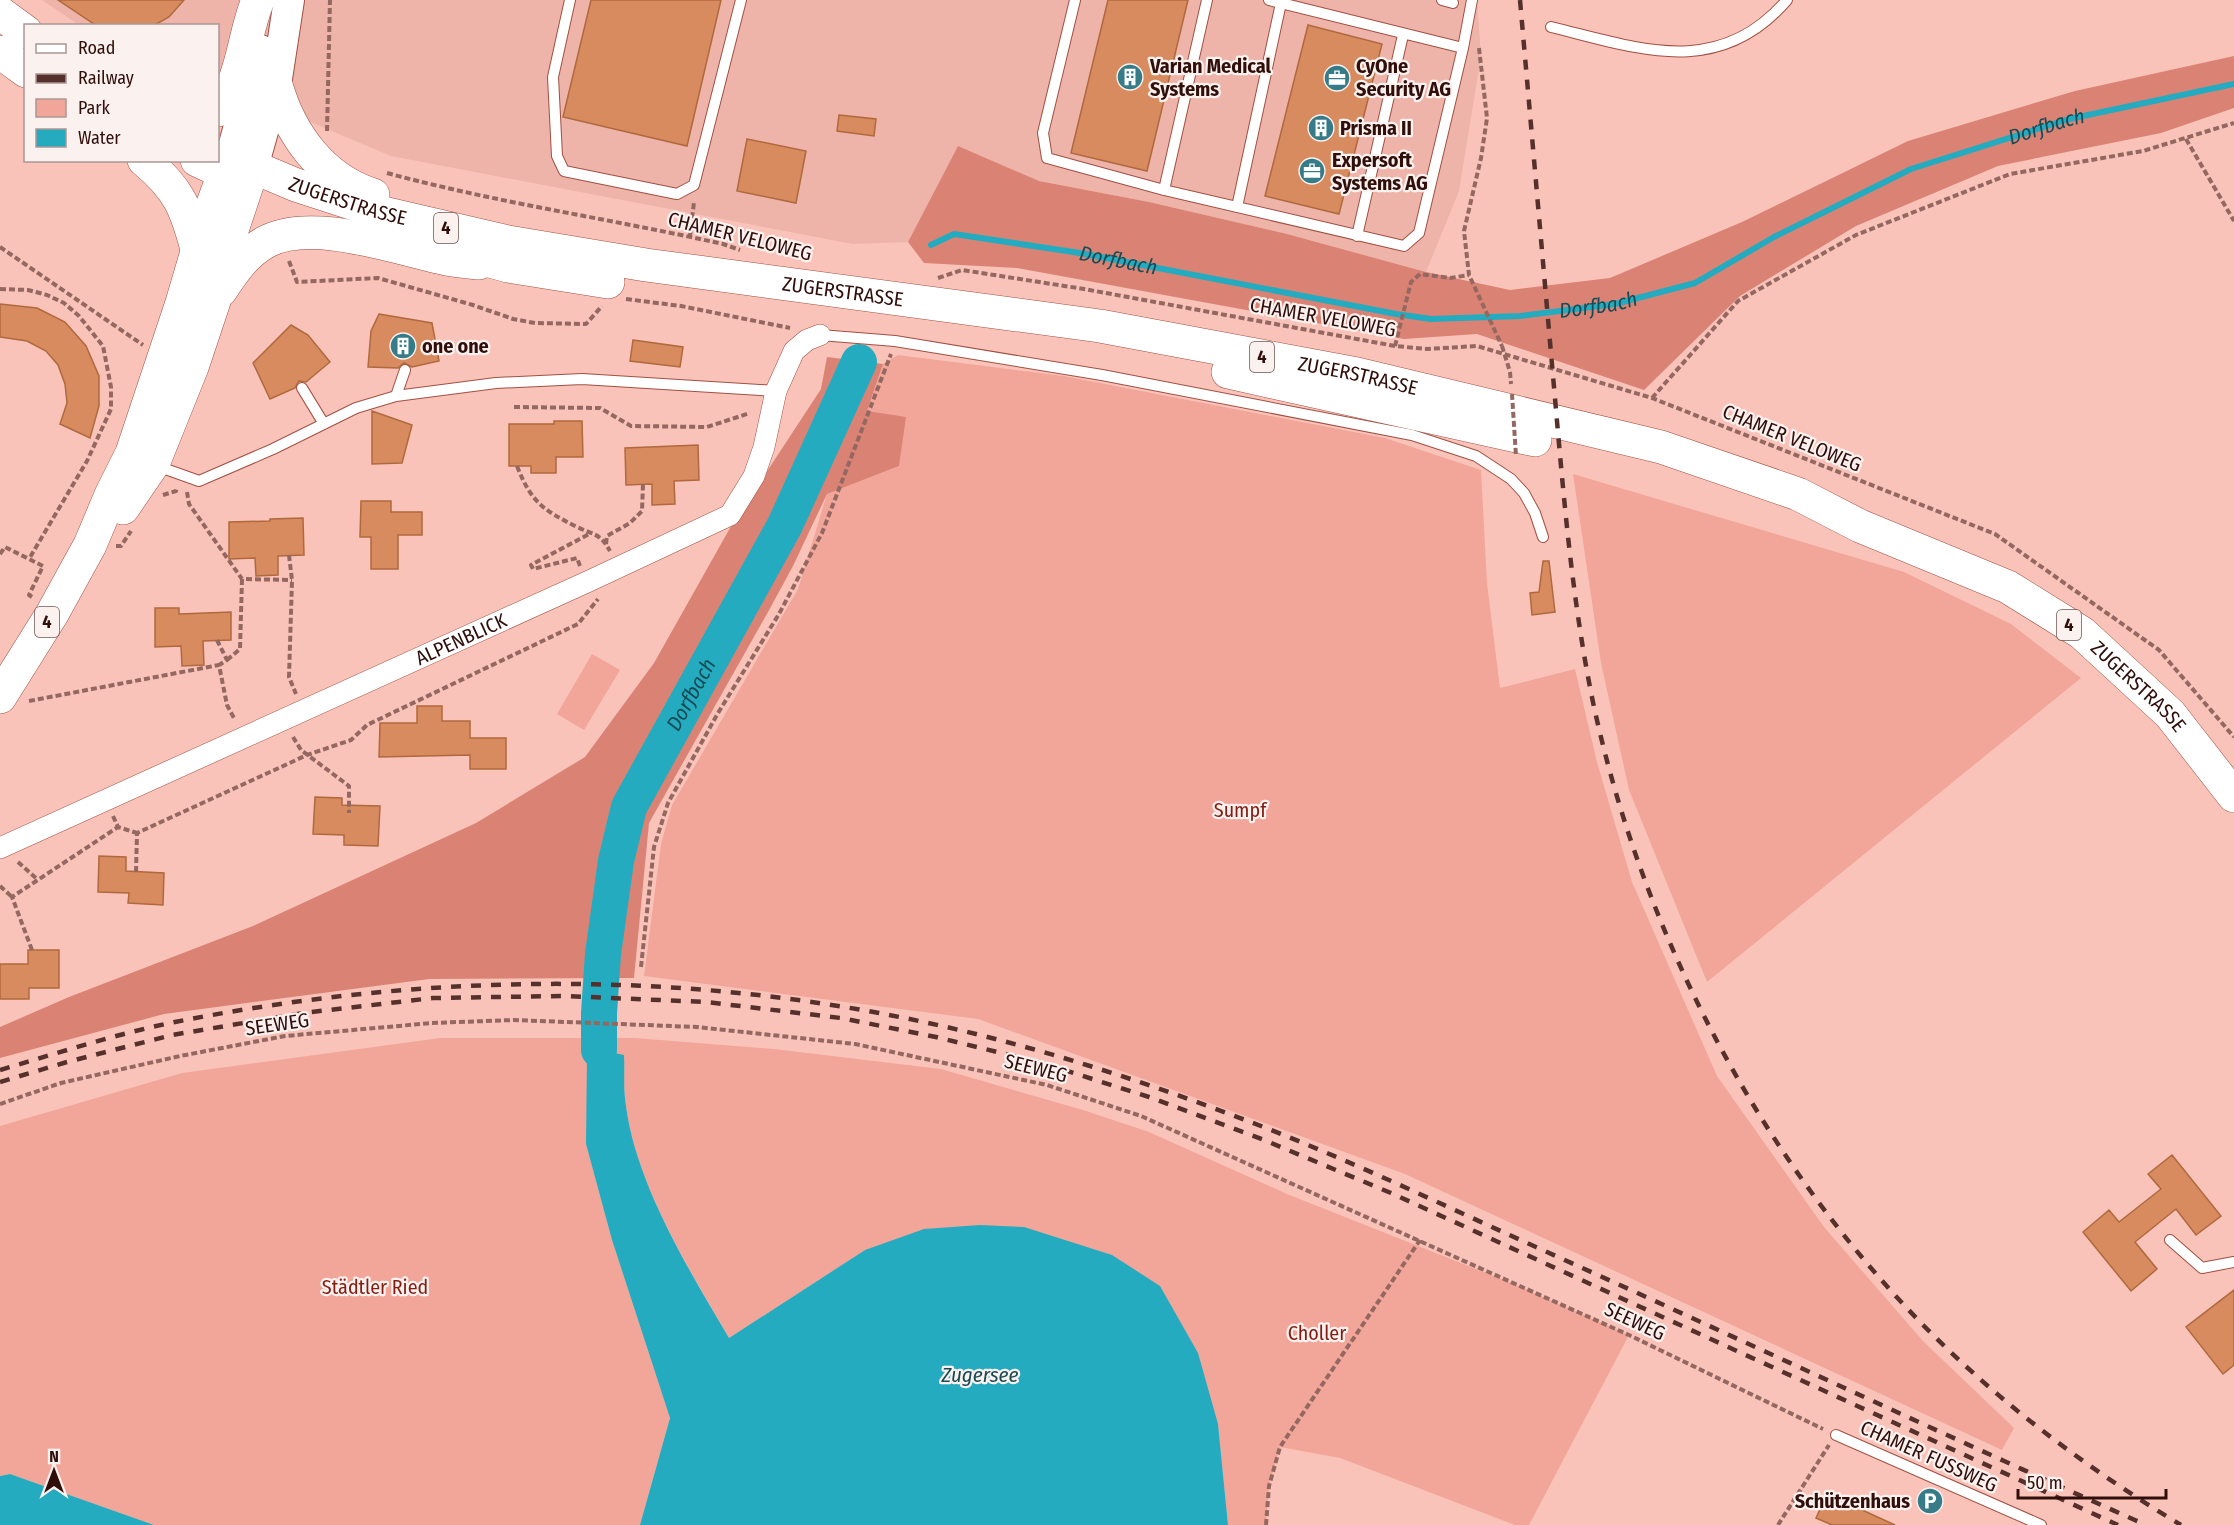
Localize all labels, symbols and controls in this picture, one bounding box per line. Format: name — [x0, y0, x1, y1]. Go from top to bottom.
legend — [24, 24, 219, 162]
text: Road — [78, 37, 115, 59]
place label: Varian Medical Systems — [1149, 54, 1272, 101]
place label: CyOne Security AG — [1356, 54, 1451, 101]
building icon: Varian Medical Systems — [1115, 62, 1145, 92]
office icon: CyOne Security AG — [1322, 63, 1352, 93]
text: Railway — [78, 67, 134, 89]
text: Park — [78, 97, 111, 119]
water label: Dorfbach — [2005, 103, 2087, 150]
building icon: Prisma II — [1306, 113, 1336, 143]
place label: Prisma II — [1340, 116, 1412, 140]
text: Water — [78, 127, 121, 149]
place label: Expersoft Systems AG — [1332, 148, 1428, 195]
office icon: Expersoft Systems AG — [1297, 156, 1327, 186]
street label: ZUGERSTRASSE — [285, 171, 409, 230]
street label: CHAMER VELOWEG — [665, 206, 815, 266]
road number: 4 — [434, 213, 458, 243]
water label: Dorfbach — [1077, 240, 1160, 281]
street label: ZUGERSTRASSE — [781, 271, 905, 311]
water label: Dorfbach — [1558, 286, 1640, 324]
street label: CHAMER VELOWEG — [1248, 292, 1398, 342]
building icon: one one — [388, 331, 418, 361]
place label: one one — [422, 334, 489, 358]
road number: 4 — [1250, 342, 1274, 372]
street label: ZUGERSTRASSE — [1296, 351, 1420, 400]
street label: CHAMER VELOWEG — [1719, 399, 1865, 477]
road number: 4 — [35, 607, 59, 637]
street label: ALPENBLICK — [412, 608, 510, 670]
road number: 4 — [2057, 610, 2081, 640]
street label: ZUGERSTRASSE — [2086, 636, 2191, 736]
water label: Dorfbach — [661, 654, 722, 735]
park label: Sumpf — [1214, 798, 1268, 822]
street label: SEEWEG — [244, 1008, 310, 1040]
street label: SEEWEG — [1002, 1049, 1070, 1087]
park label: Städtler Ried — [322, 1275, 428, 1299]
street label: SEEWEG — [1601, 1297, 1669, 1345]
park label: Choller — [1288, 1321, 1346, 1345]
water label: Zugersee — [941, 1362, 1018, 1388]
street label: CHAMER FUSSWEG — [1857, 1415, 2001, 1497]
north arrow — [24, 1441, 84, 1501]
text: N — [49, 1447, 59, 1466]
scale bar — [2018, 1462, 2166, 1500]
text: 50 m — [2027, 1472, 2063, 1494]
parking icon: Schützenhaus — [1915, 1486, 1945, 1516]
place label: Schützenhaus — [1795, 1489, 1910, 1513]

